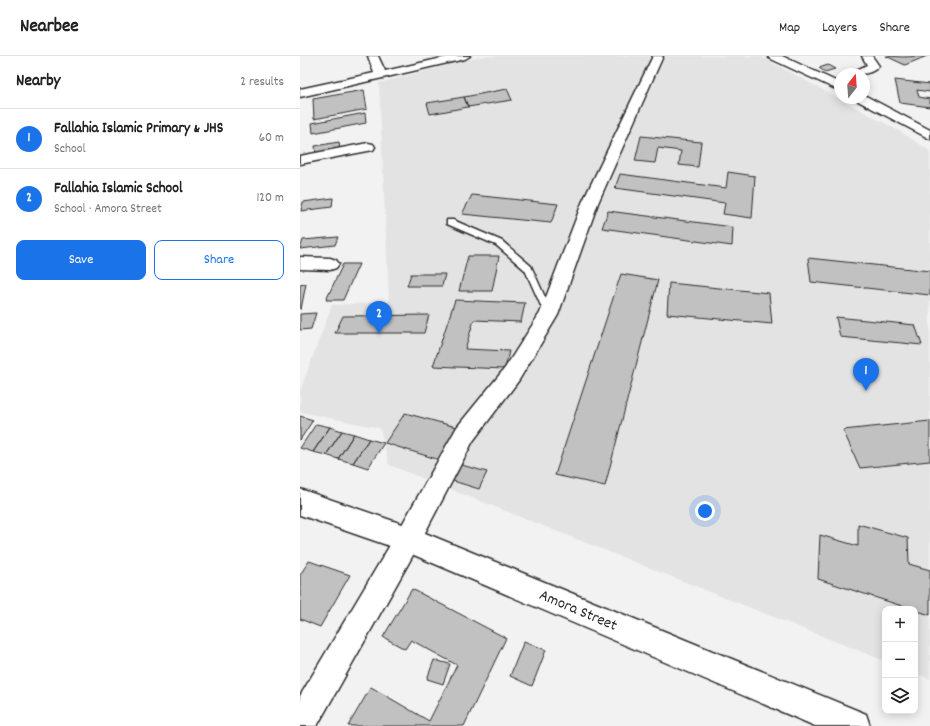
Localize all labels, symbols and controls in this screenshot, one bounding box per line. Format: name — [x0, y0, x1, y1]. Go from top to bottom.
text: Nearbee — [20, 14, 79, 41]
text: Map — [779, 18, 800, 38]
text: Layers — [822, 18, 857, 38]
text: Share — [879, 18, 910, 38]
north arrow — [834, 68, 870, 104]
text: Nearby — [16, 70, 60, 94]
text: 2 results — [240, 73, 284, 92]
text: Fallahia Islamic Primary & JHS — [54, 118, 223, 140]
text: 1 — [28, 129, 30, 148]
text: 60 m — [259, 129, 284, 148]
text: School — [54, 140, 86, 159]
text: Fallahia Islamic School — [54, 178, 183, 200]
text: 2 — [26, 189, 32, 208]
text: 120 m — [256, 189, 284, 208]
text: School · Amora Street — [54, 200, 162, 219]
button: Save — [16, 240, 146, 280]
button: Share — [154, 240, 284, 280]
pin: 2 — [366, 301, 392, 334]
pin: 1 — [853, 358, 879, 391]
your location — [695, 501, 715, 521]
street label: Amora Street — [535, 584, 621, 638]
map controls — [882, 606, 918, 714]
button: + — [882, 606, 918, 642]
button: − — [882, 642, 918, 678]
button: layers — [882, 678, 918, 714]

